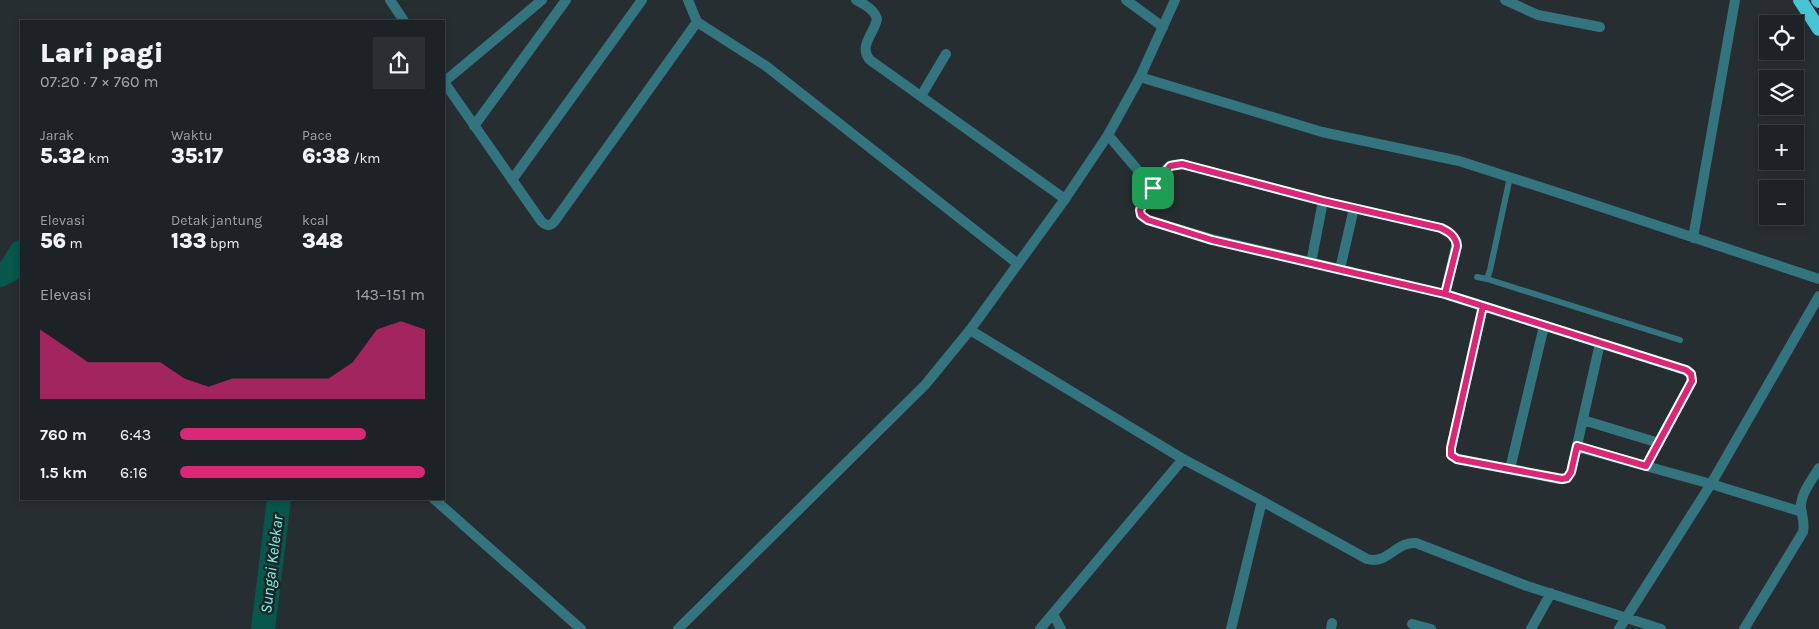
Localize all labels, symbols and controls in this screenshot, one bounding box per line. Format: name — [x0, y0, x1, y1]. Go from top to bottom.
map controls — [1759, 15, 1804, 225]
button: locate — [1759, 15, 1804, 60]
text: Lari pagi — [40, 36, 164, 69]
button: share — [373, 37, 425, 89]
button: layers — [1759, 70, 1804, 115]
text: 07:20 · 7 × 760 m — [40, 72, 158, 91]
button: + — [1759, 125, 1804, 170]
text: Jarak — [40, 127, 74, 144]
text: Waktu — [171, 127, 212, 144]
text: Pace — [302, 127, 332, 144]
text: 5.32 — [40, 144, 85, 168]
text: 35:17 — [171, 144, 223, 168]
text: 6:38 — [302, 144, 350, 168]
text: km — [85, 150, 109, 167]
text: /km — [350, 150, 380, 167]
pin — [1132, 167, 1174, 209]
icon: arrive — [1139, 174, 1167, 202]
button: − — [1759, 180, 1804, 225]
text: Elevasi — [40, 212, 85, 229]
text: Detak jantung — [171, 212, 262, 229]
text: kcal — [302, 212, 329, 229]
text: 56 — [40, 229, 66, 253]
text: 133 — [171, 229, 207, 253]
text: 348 — [302, 229, 343, 253]
text: m — [66, 235, 83, 252]
text: bpm — [207, 235, 239, 252]
text: Elevasi — [40, 285, 92, 304]
text: 143–151 m — [355, 285, 425, 304]
text: 760 m — [40, 425, 87, 444]
text: 6:43 — [120, 425, 151, 444]
text: 1.5 km — [40, 463, 87, 482]
text: 6:16 — [120, 463, 147, 482]
water label: Sungai Kelekar — [256, 513, 287, 615]

